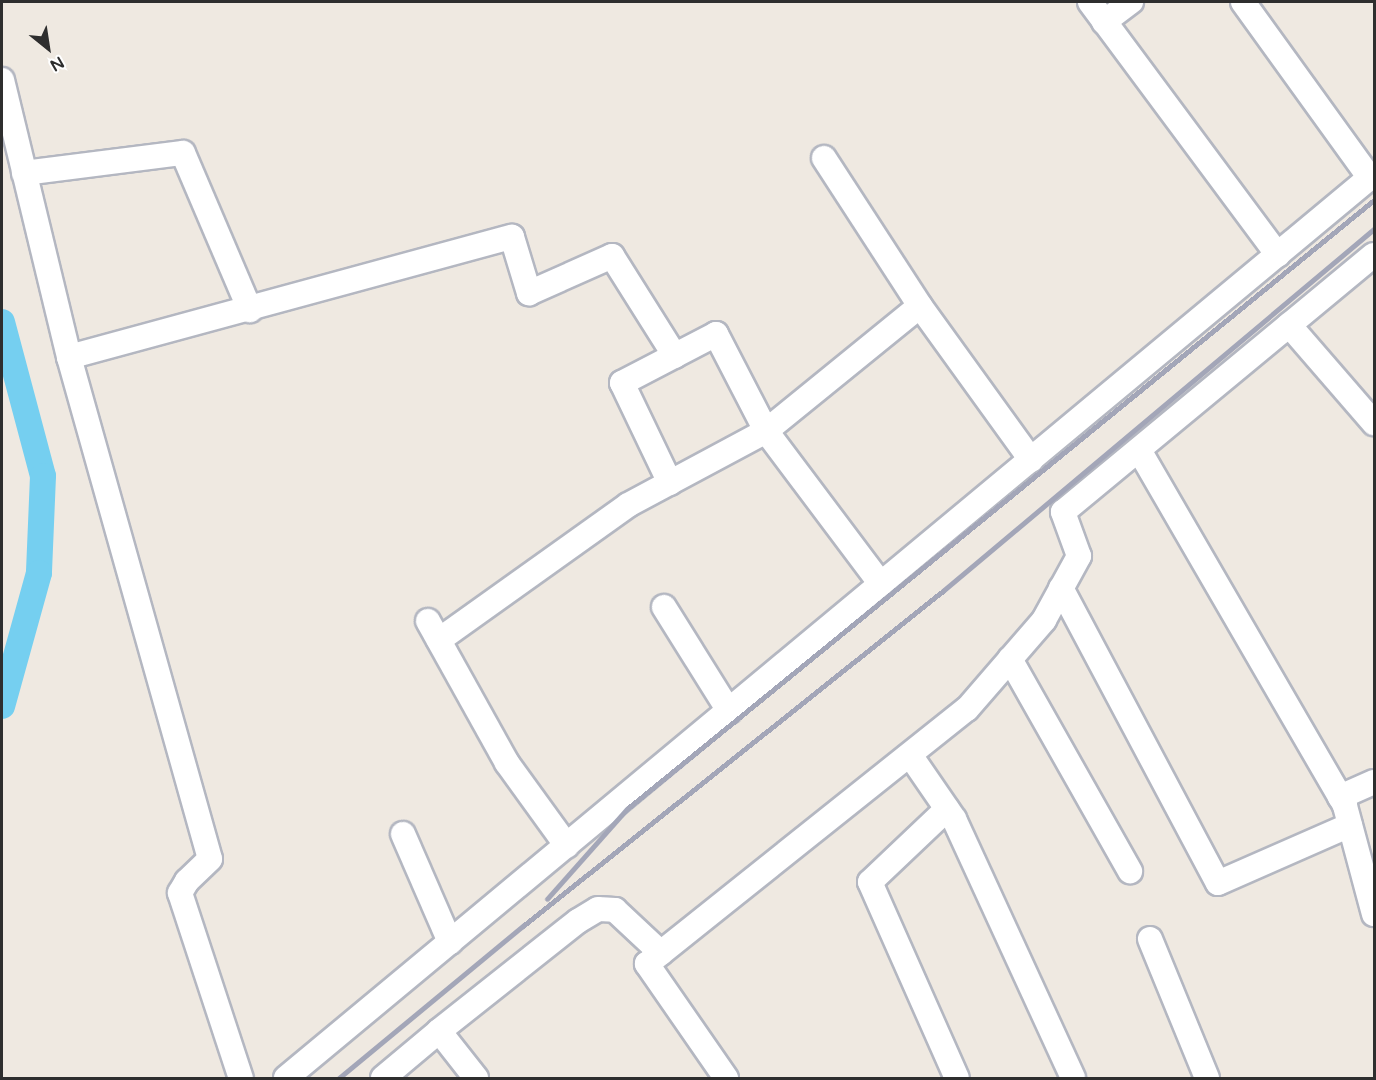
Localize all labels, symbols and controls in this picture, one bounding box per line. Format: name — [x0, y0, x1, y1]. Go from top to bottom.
north arrow — [18, 18, 78, 78]
text: N — [46, 52, 68, 75]

